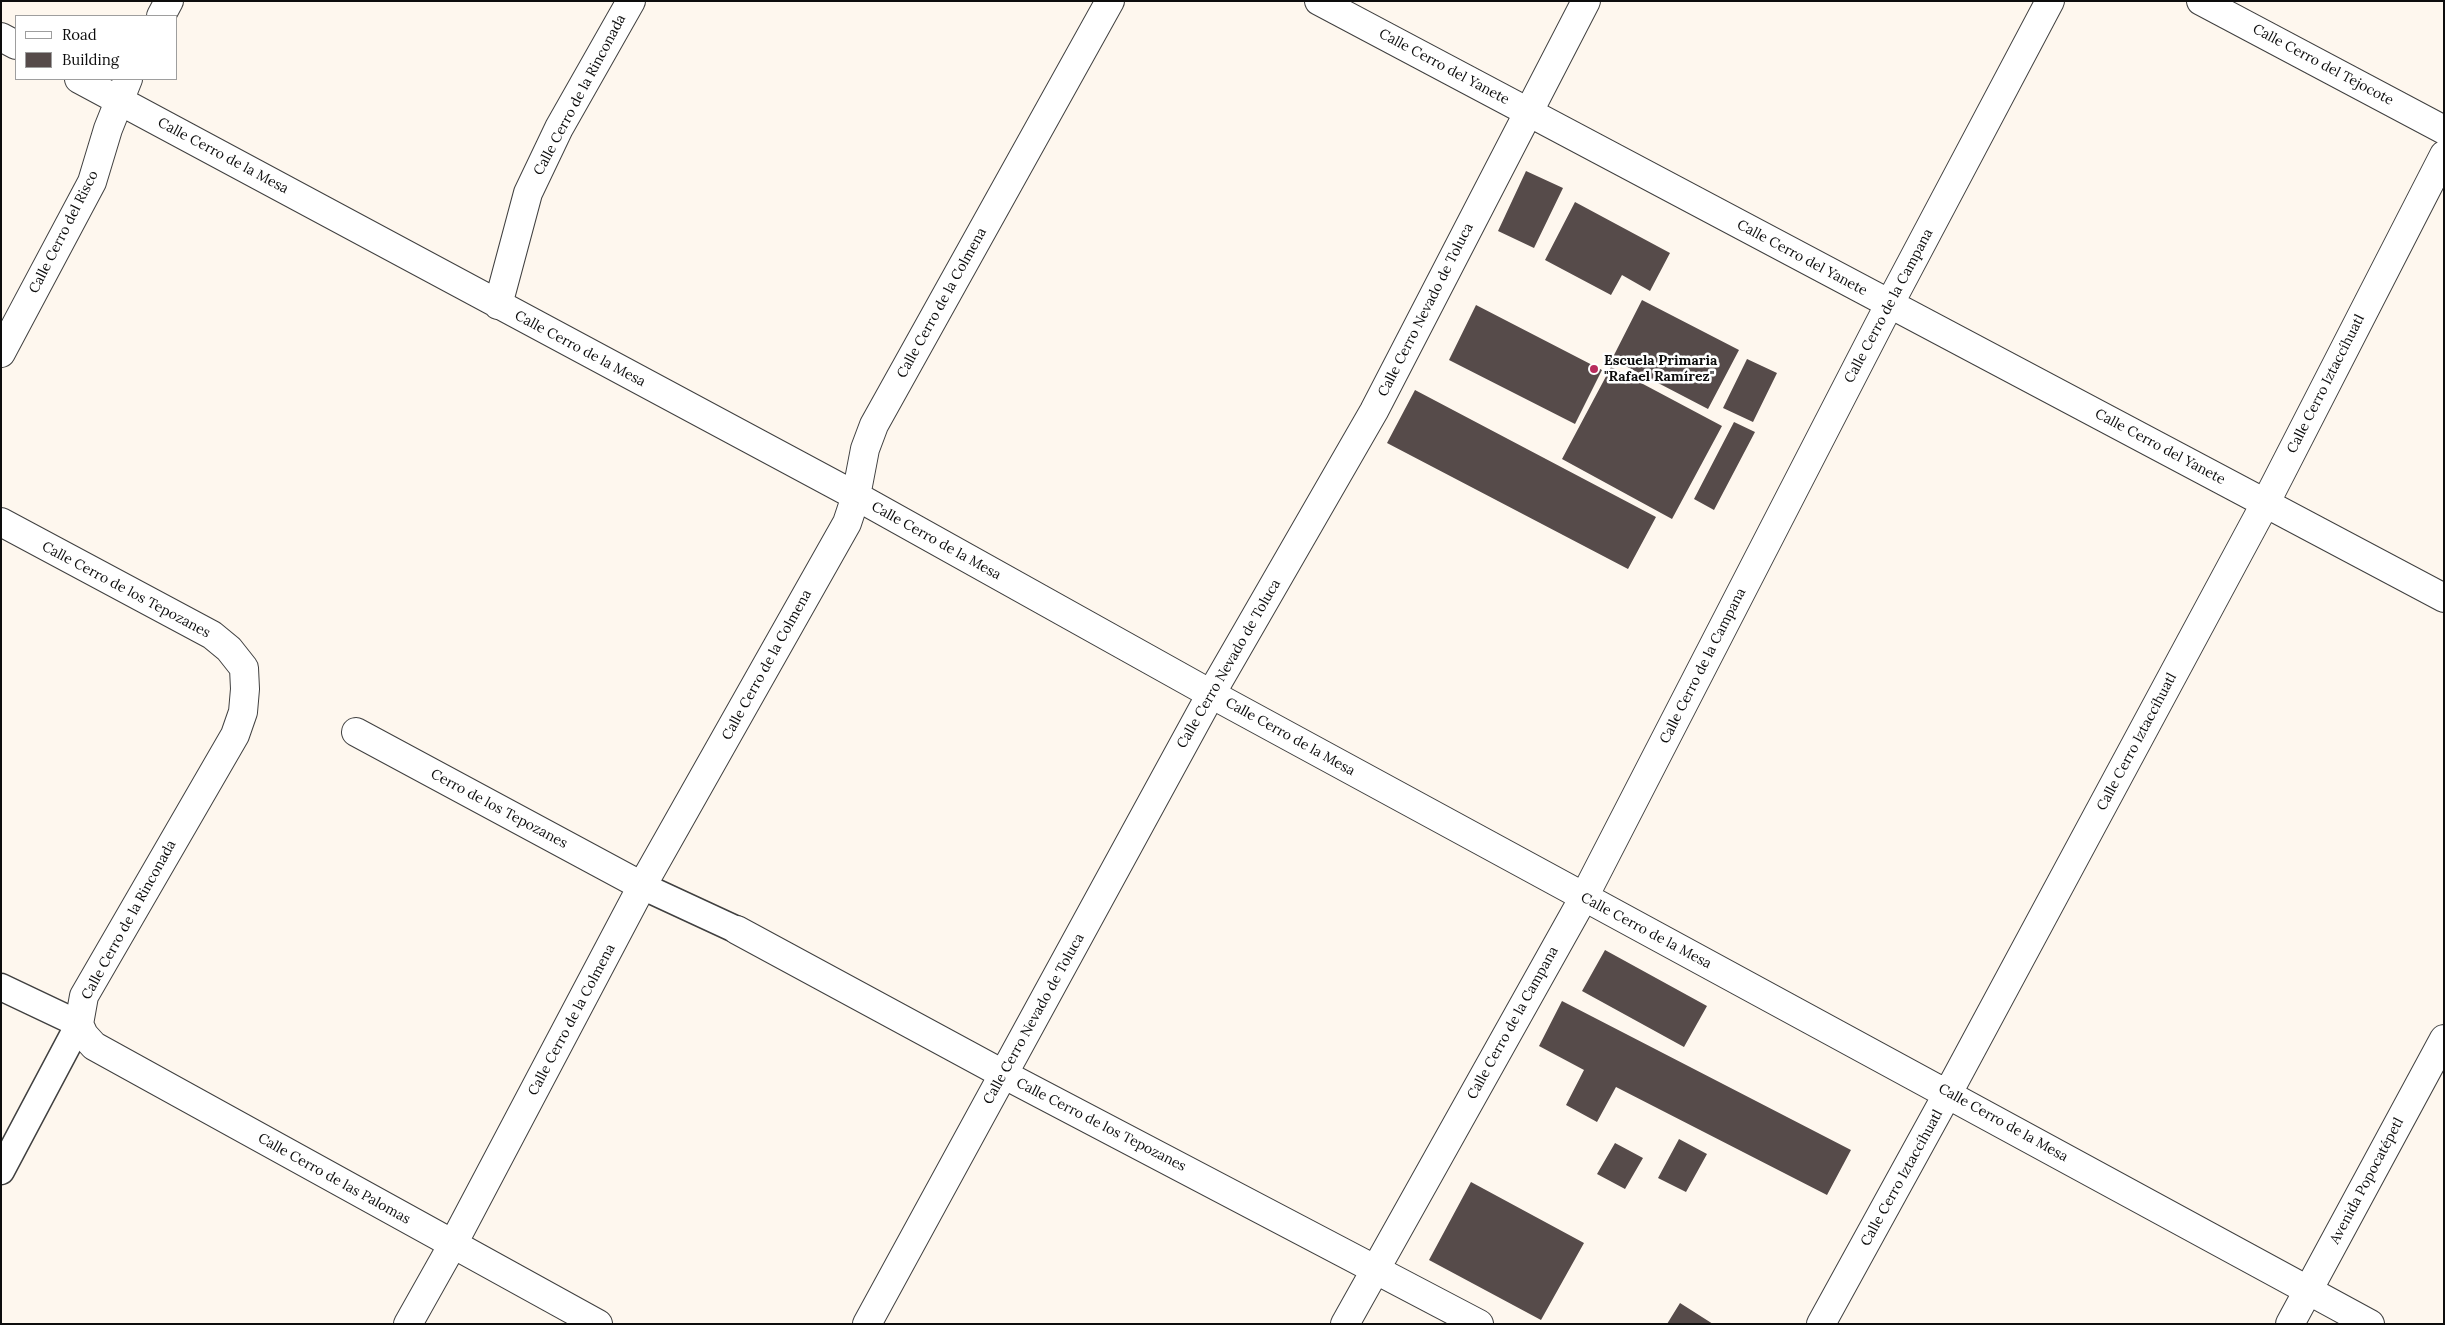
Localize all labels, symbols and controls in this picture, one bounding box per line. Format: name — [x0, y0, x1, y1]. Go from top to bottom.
street label: Calle Cerro de la Rinconada — [530, 12, 630, 178]
legend — [15, 15, 178, 80]
street label: Calle Cerro del Tejocote — [2250, 21, 2396, 109]
text: Road — [62, 25, 97, 44]
street label: Calle Cerro del Yanete — [1376, 26, 1512, 108]
text: Building — [62, 50, 119, 69]
street label: Calle Cerro de la Mesa — [155, 114, 291, 198]
street label: Calle Cerro del Risco — [26, 168, 102, 296]
street label: Calle Cerro del Yanete — [1734, 217, 1870, 299]
street label: Calle Cerro Nevado de Toluca — [1375, 220, 1477, 400]
street label: Calle Cerro de la Colmena — [894, 225, 990, 381]
street label: Calle Cerro de la Campana — [1841, 226, 1937, 386]
street label: Calle Cerro de la Mesa — [512, 307, 648, 391]
street label: Calle Cerro Iztaccíhuatl — [2284, 312, 2368, 456]
place label: Escuela Primaria "Rafael Ramírez" — [1604, 353, 1717, 386]
marker: Escuela Primaria "Rafael Ramírez" — [1588, 363, 1600, 375]
street label: Calle Cerro del Yanete — [2092, 406, 2228, 488]
street label: Calle Cerro de la Mesa — [868, 498, 1004, 584]
street label: Calle Cerro de los Tepozanes — [39, 538, 213, 642]
street label: Calle Cerro Nevado de Toluca — [1174, 576, 1284, 752]
street label: Calle Cerro de la Campana — [1656, 585, 1750, 747]
street label: Calle Cerro de la Colmena — [719, 587, 815, 743]
street label: Calle Cerro Iztaccíhuatl — [2094, 670, 2180, 814]
street label: Calle Cerro de la Mesa — [1222, 694, 1358, 780]
street label: Cerro de los Tepozanes — [428, 766, 570, 852]
street label: Calle Cerro de la Rinconada — [78, 837, 180, 1003]
street label: Calle Cerro de la Mesa — [1578, 889, 1714, 973]
street label: Calle Cerro Nevado de Toluca — [980, 931, 1088, 1107]
street label: Calle Cerro de la Colmena — [525, 941, 619, 1099]
street label: Calle Cerro de la Campana — [1464, 944, 1562, 1102]
street label: Calle Cerro de los Tepozanes — [1013, 1075, 1189, 1175]
street label: Calle Cerro de la Mesa — [1935, 1080, 2071, 1166]
street label: Calle Cerro Iztaccíhuatl — [1857, 1107, 1947, 1249]
street label: Avenida Popocatépetl — [2327, 1115, 2407, 1247]
street label: Calle Cerro de las Palomas — [255, 1130, 413, 1228]

